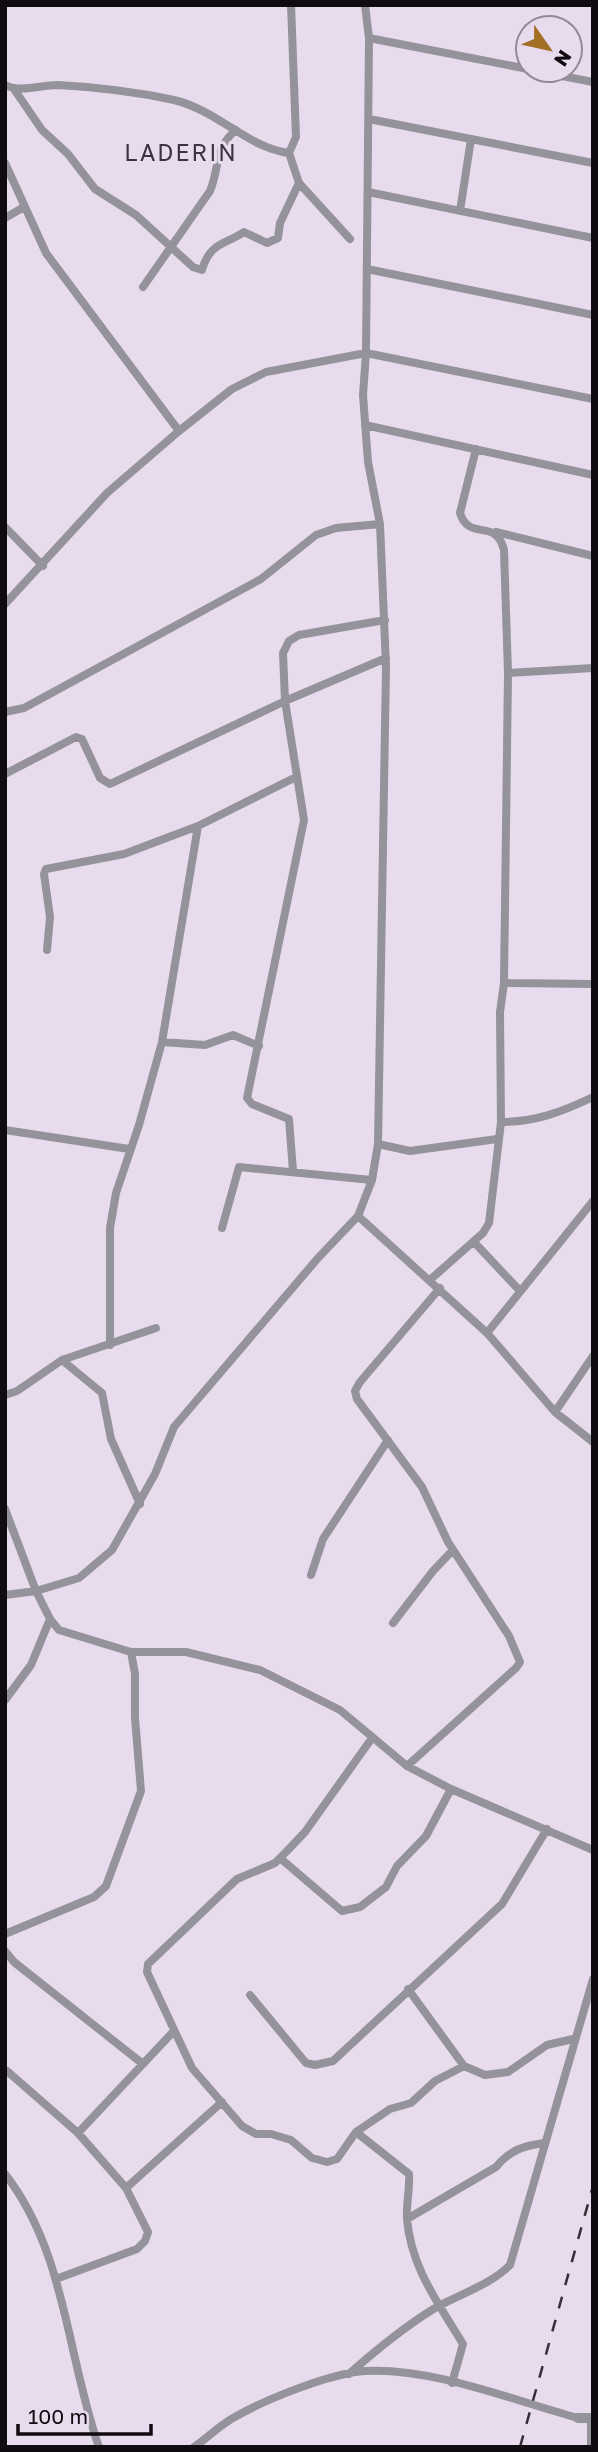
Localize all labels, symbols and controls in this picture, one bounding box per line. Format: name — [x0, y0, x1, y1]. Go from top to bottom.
north arrow — [514, 14, 584, 84]
text: N — [550, 46, 577, 71]
district label: LADERIN — [124, 138, 238, 166]
scale bar — [18, 2392, 150, 2436]
text: 100 m — [28, 2403, 88, 2429]

